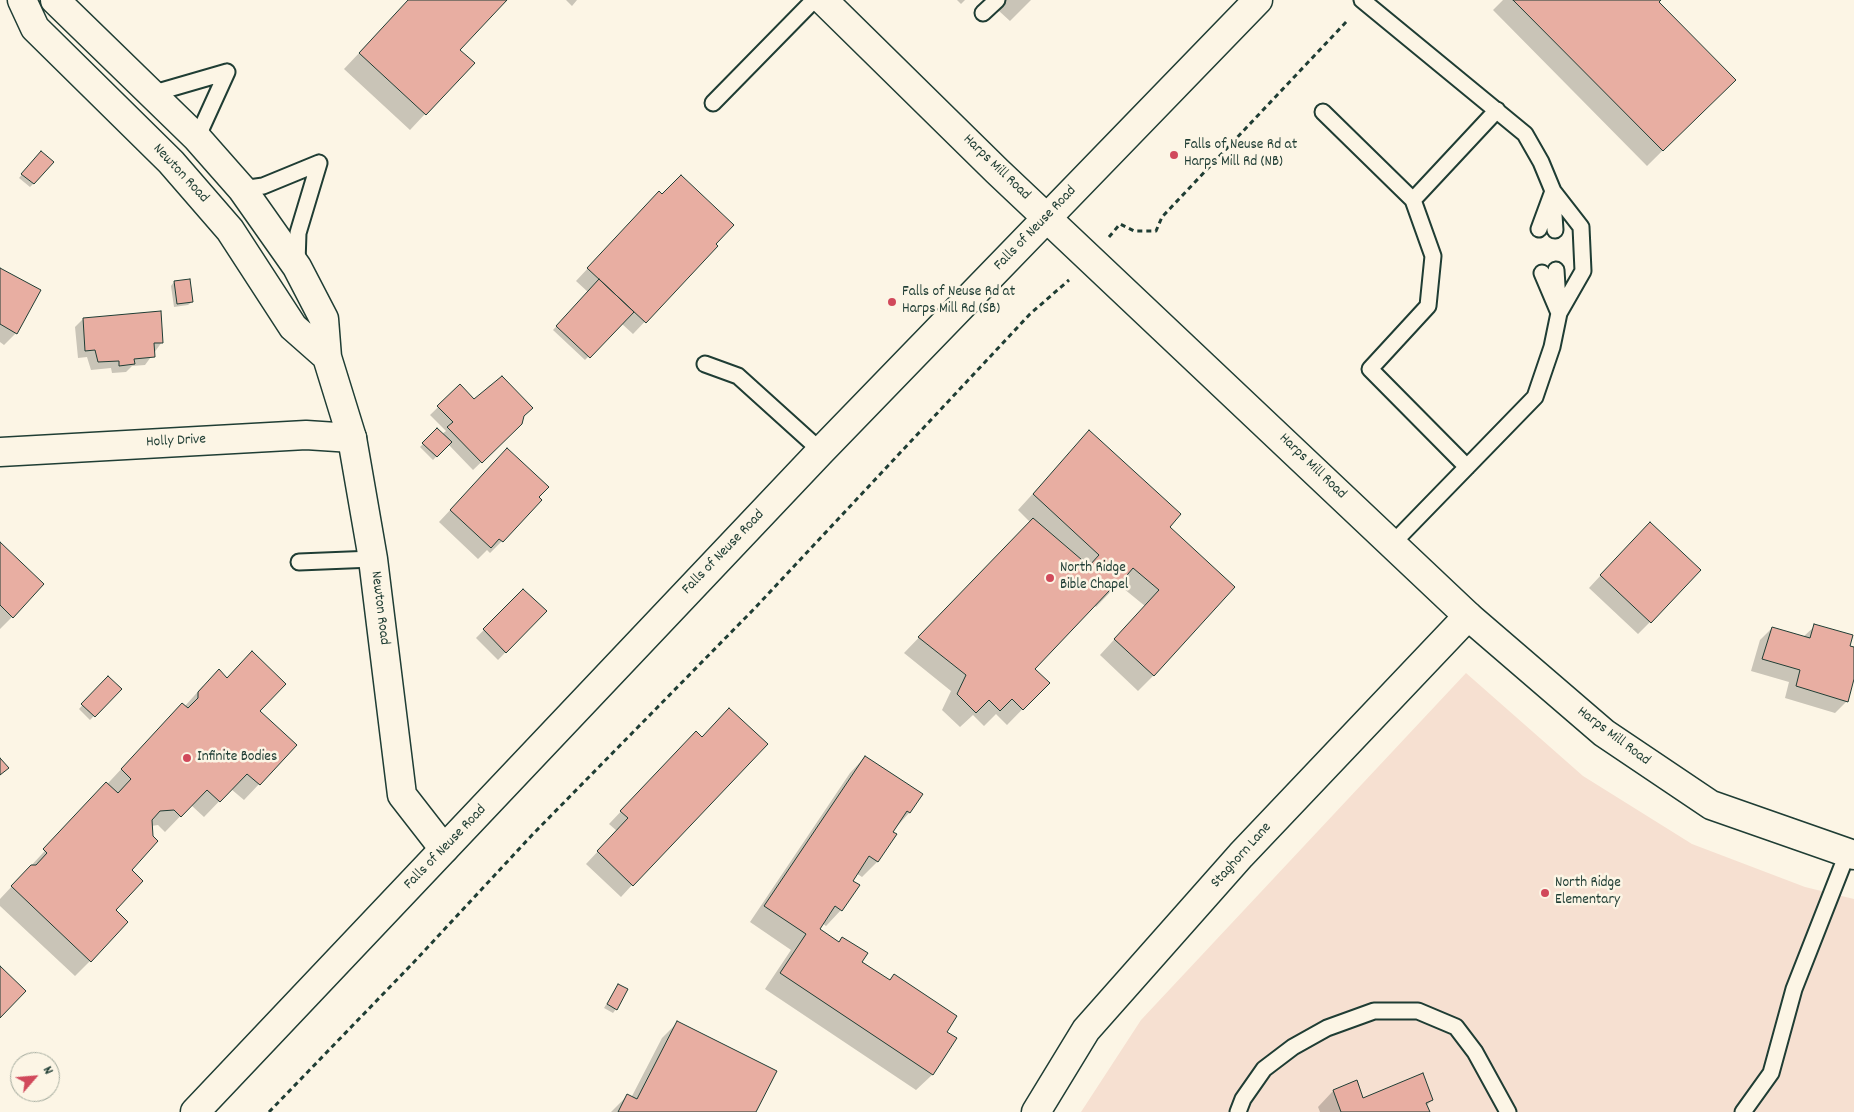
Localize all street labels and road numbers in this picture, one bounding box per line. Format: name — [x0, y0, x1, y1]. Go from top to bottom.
street label: Harps Mill Road — [958, 131, 1034, 205]
street label: Newton Road — [148, 141, 212, 207]
street label: Falls of Neuse Road — [991, 183, 1081, 275]
street label: Harps Mill Road — [1274, 430, 1350, 504]
street label: Holly Drive — [146, 431, 206, 453]
street label: Falls of Neuse Road — [679, 507, 769, 599]
street label: Newton Road — [366, 570, 392, 646]
street label: Harps Mill Road — [1573, 704, 1653, 770]
street label: Falls of Neuse Road — [401, 802, 491, 894]
street label: Staghorn Lane — [1208, 820, 1276, 892]

